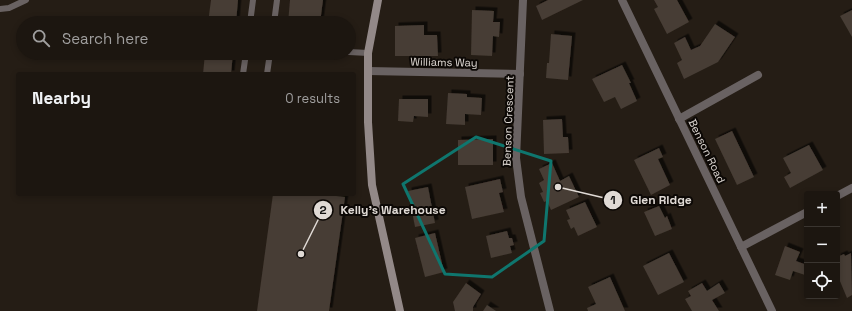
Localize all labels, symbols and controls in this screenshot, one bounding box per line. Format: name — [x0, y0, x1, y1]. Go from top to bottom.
search box — [16, 16, 356, 60]
icon: search — [30, 27, 52, 49]
text: Search here — [62, 29, 148, 48]
street label: Williams Way — [410, 54, 478, 70]
street label: Benson Crescent — [499, 75, 517, 167]
text: Nearby — [32, 87, 91, 109]
text: 0 results — [285, 90, 340, 107]
street label: Benson Road — [685, 117, 729, 185]
callout: Glen Ridge — [603, 188, 700, 212]
map controls — [804, 191, 840, 299]
button: + — [804, 191, 840, 227]
text: 1 — [610, 192, 616, 208]
text: Glen Ridge — [630, 192, 692, 208]
callout: Kelly's Warehouse — [313, 198, 454, 222]
text: 2 — [319, 202, 327, 218]
text: Kelly's Warehouse — [340, 202, 446, 218]
button: − — [804, 227, 840, 263]
button: locate — [804, 263, 840, 299]

